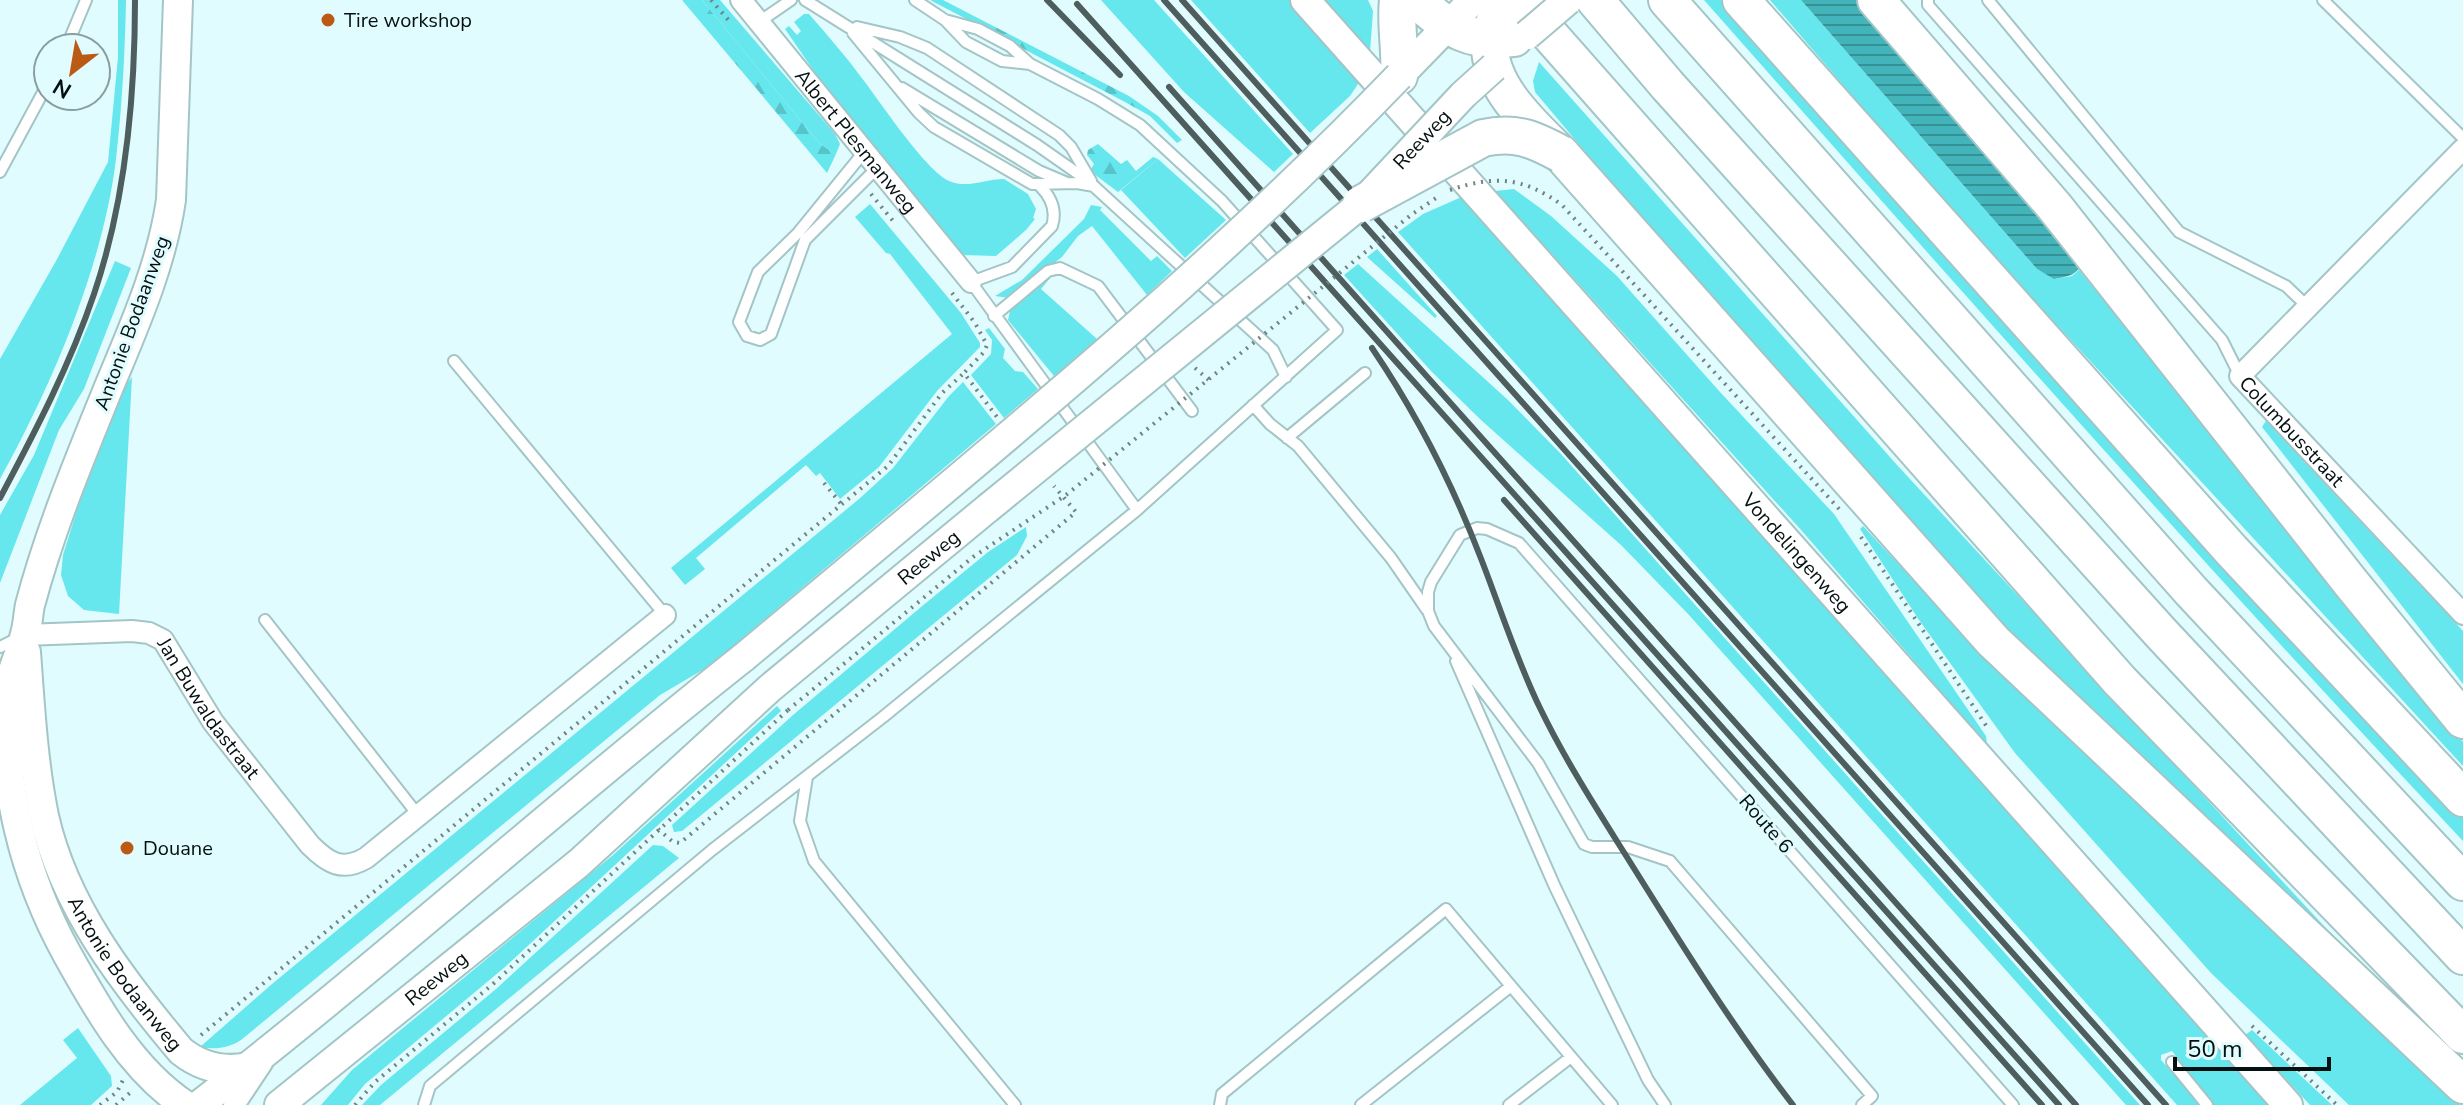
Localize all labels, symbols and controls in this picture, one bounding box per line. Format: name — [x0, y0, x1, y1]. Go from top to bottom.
place label: Tire workshop — [344, 7, 472, 34]
marker: Tire workshop — [319, 11, 337, 29]
north arrow — [32, 32, 112, 112]
street label: Albert Plesmanweg — [789, 63, 923, 219]
text: N — [47, 71, 77, 105]
street label: Reeweg — [1387, 103, 1457, 175]
street label: Antonie Bodaanweg — [88, 232, 176, 414]
street label: Columbusstraat — [2233, 370, 2351, 493]
street label: Vondelingenweg — [1736, 486, 1857, 619]
street label: Reeweg — [892, 523, 965, 591]
street label: Jan Buwaldastraat — [151, 632, 267, 785]
street label: Route 6 — [1733, 789, 1799, 859]
place label: Douane — [143, 835, 213, 862]
marker: Douane — [118, 839, 136, 857]
street label: Antonie Bodaanweg — [62, 891, 189, 1057]
street label: Reeweg — [399, 945, 473, 1012]
scale bar — [2175, 1021, 2329, 1071]
text: 50 m — [2187, 1033, 2243, 1065]

